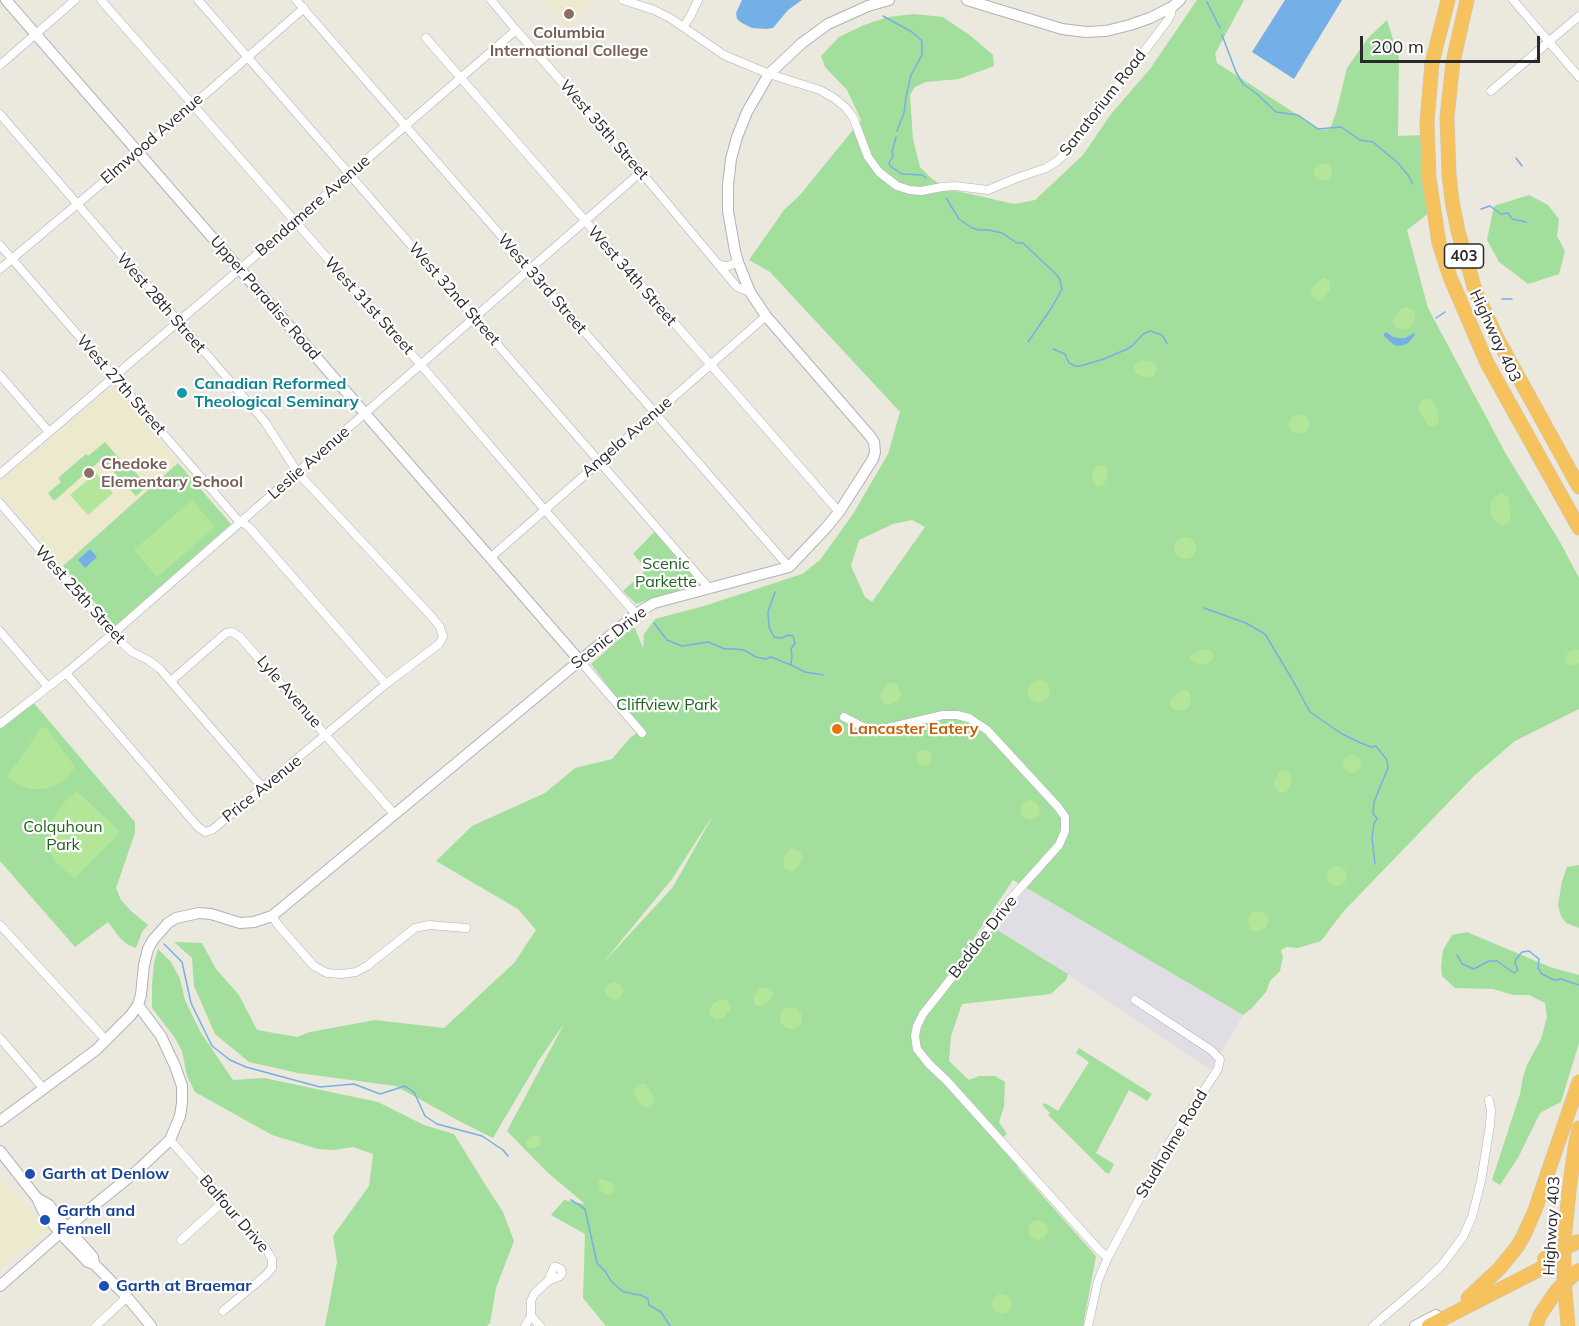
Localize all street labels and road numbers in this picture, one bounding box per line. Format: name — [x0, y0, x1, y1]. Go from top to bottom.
street label: Sanatorium Road — [1056, 46, 1150, 160]
street label: West 35th Street — [555, 76, 653, 184]
street label: Elmwood Avenue — [97, 90, 207, 188]
street label: Bendamere Avenue — [252, 151, 374, 261]
street label: West 34th Street — [583, 222, 681, 330]
street label: West 33rd Street — [493, 230, 591, 338]
street label: Upper Paradise Road — [206, 232, 324, 364]
street label: West 32nd Street — [404, 239, 504, 349]
road number: 403 — [1444, 244, 1484, 268]
street label: West 28th Street — [112, 249, 210, 357]
street label: West 31st Street — [320, 253, 418, 359]
street label: Highway 403 — [1465, 287, 1525, 385]
street label: West 27th Street — [72, 331, 170, 439]
street label: Angela Avenue — [578, 393, 676, 481]
street label: Leslie Avenue — [264, 422, 354, 504]
street label: West 25th Street — [31, 542, 129, 648]
street label: Scenic Drive — [567, 603, 651, 673]
street label: Lyle Avenue — [253, 652, 325, 732]
street label: Price Avenue — [219, 751, 305, 827]
street label: Beddoe Drive — [945, 892, 1021, 982]
street label: Studholme Road — [1132, 1086, 1212, 1202]
street label: Balfour Drive — [195, 1171, 273, 1257]
street label: Highway 403 — [1540, 1176, 1564, 1276]

